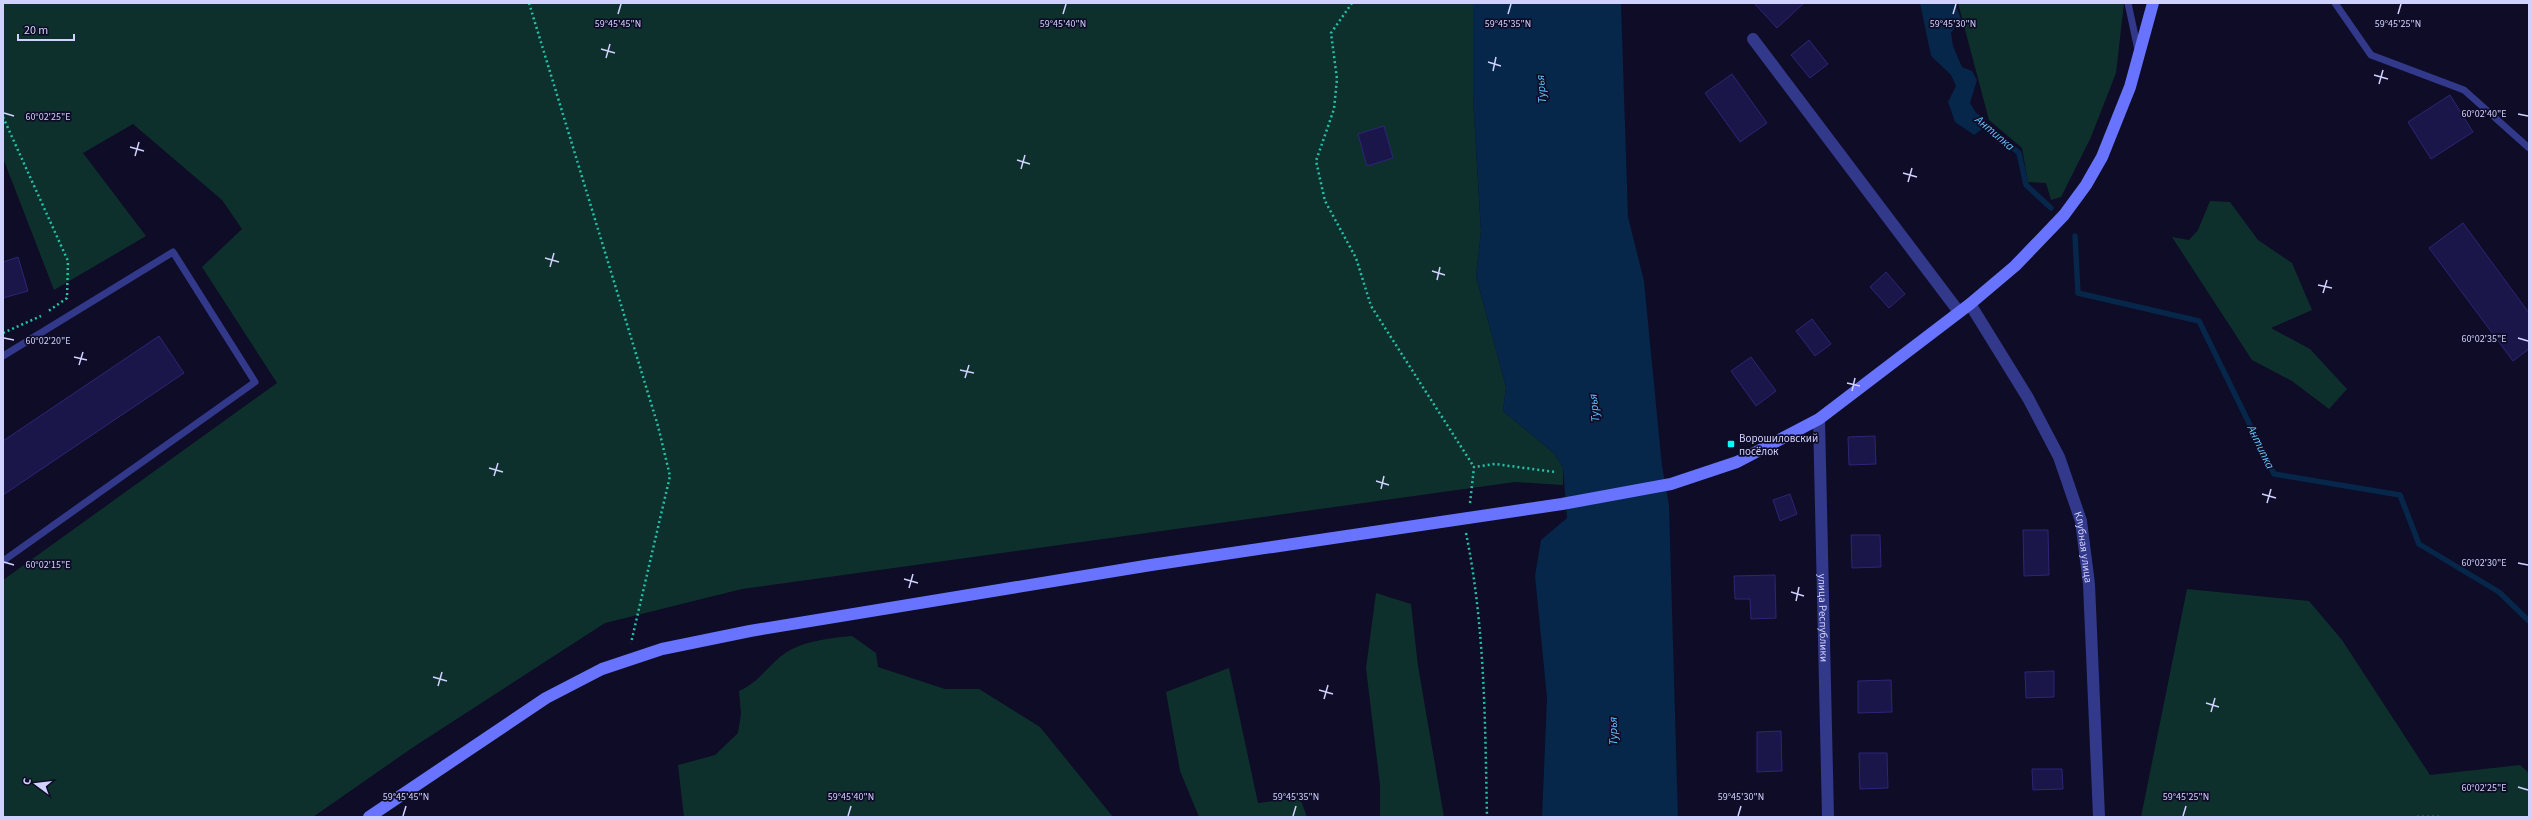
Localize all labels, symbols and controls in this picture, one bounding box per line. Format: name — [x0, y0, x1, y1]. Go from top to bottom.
scale bar — [18, 16, 74, 42]
text: 59°45'45"N — [595, 17, 641, 31]
text: 59°45'40"N — [1040, 17, 1086, 31]
text: 59°45'35"N — [1485, 17, 1531, 31]
text: 59°45'30"N — [1930, 17, 1976, 31]
text: 59°45'25"N — [2375, 17, 2421, 31]
text: 20 m — [24, 22, 48, 39]
water label: Турья — [1532, 74, 1551, 104]
text: 60°02'40"E — [2461, 107, 2507, 121]
text: 60°02'25"E — [25, 110, 71, 124]
water label: Антипка — [1971, 111, 2018, 155]
text: 60°02'35"E — [2461, 332, 2507, 346]
text: 60°02'20"E — [25, 334, 71, 348]
water label: Турья — [1585, 393, 1604, 423]
water label: Антипка — [2242, 422, 2279, 472]
place label: Ворошиловский посёлок — [1739, 431, 1818, 459]
marker: Ворошиловский посёлок — [1726, 439, 1736, 449]
street label: Клубная улица — [2070, 509, 2096, 584]
text: 60°02'30"E — [2461, 556, 2507, 570]
text: 60°02'15"E — [25, 558, 71, 572]
street label: улица Республики — [1815, 574, 1831, 662]
water label: Турья — [1605, 716, 1622, 745]
north arrow — [16, 764, 56, 804]
text: С — [19, 776, 35, 787]
text: 60°02'25"E — [2461, 781, 2507, 795]
text: 59°45'45"N — [383, 790, 429, 804]
text: 59°45'40"N — [828, 790, 874, 804]
text: 59°45'35"N — [1273, 790, 1319, 804]
text: 59°45'30"N — [1718, 790, 1764, 804]
text: 59°45'25"N — [2163, 790, 2209, 804]

